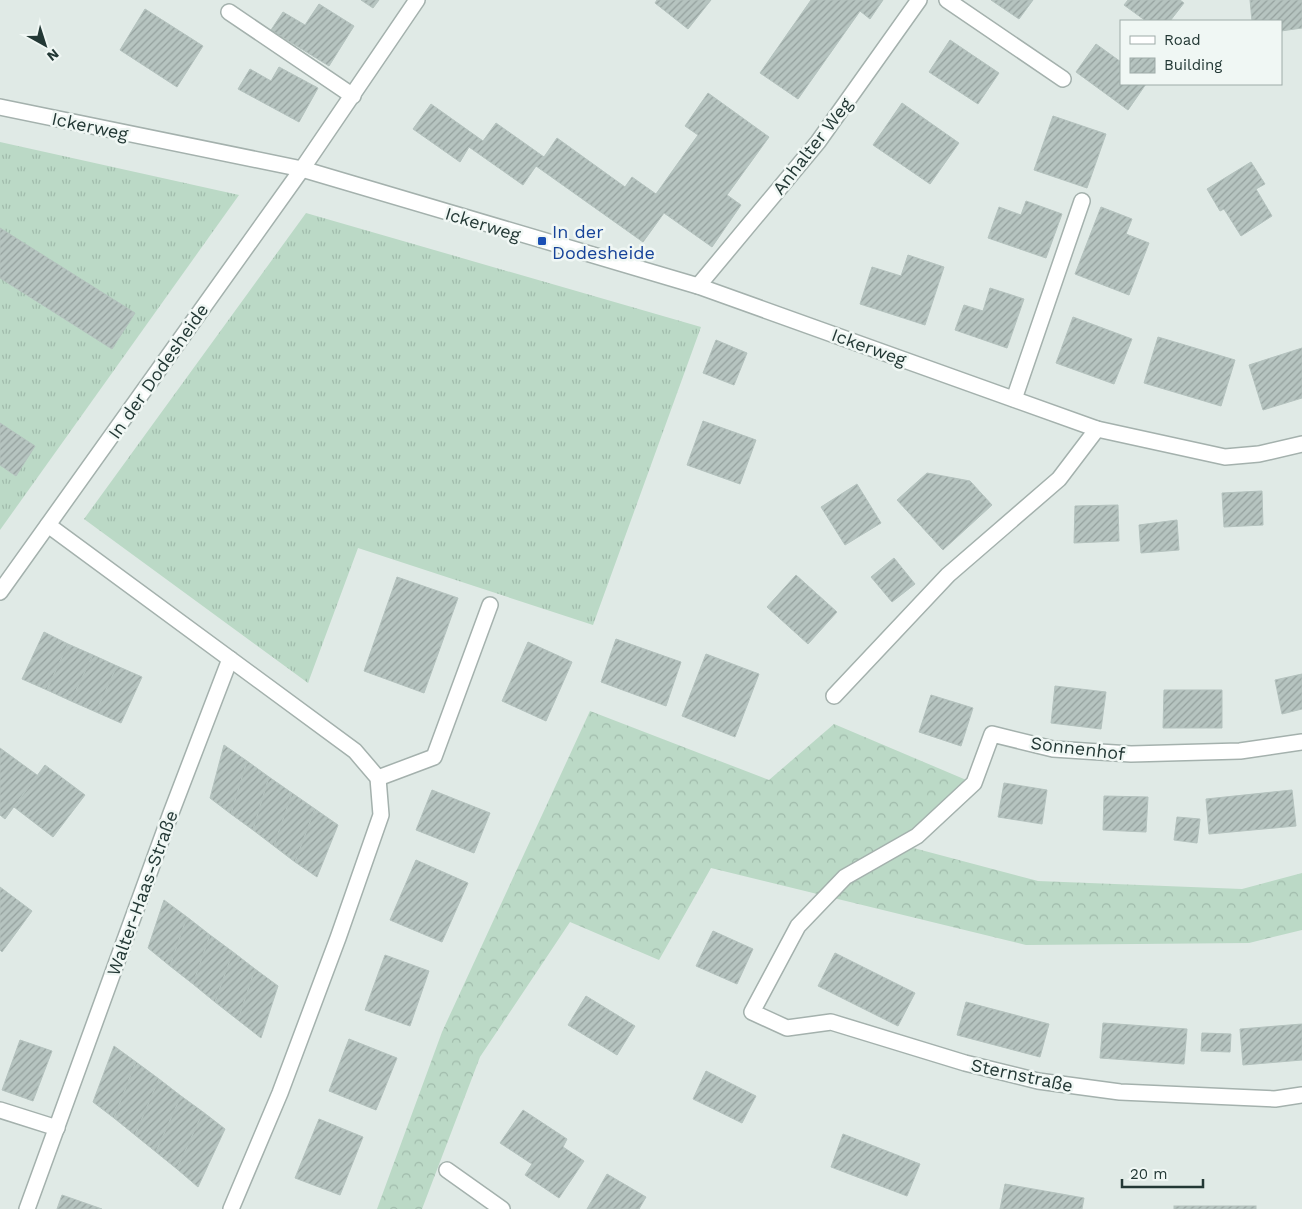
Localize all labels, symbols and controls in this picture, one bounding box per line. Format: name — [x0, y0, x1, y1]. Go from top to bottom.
north arrow — [20, 20, 70, 70]
legend — [1120, 20, 1282, 85]
text: Road — [1164, 31, 1201, 49]
text: N — [44, 46, 62, 65]
text: Building — [1164, 56, 1222, 74]
street label: Anhalter Weg — [768, 93, 856, 198]
street label: Ickerweg — [50, 108, 131, 144]
street label: Ickerweg — [443, 203, 524, 246]
place label: In der Dodesheide — [552, 221, 655, 263]
marker: In der Dodesheide — [536, 235, 548, 247]
street label: In der Dodesheide — [103, 299, 213, 443]
street label: Ickerweg — [829, 324, 909, 370]
street label: Sonnenhof — [1030, 732, 1126, 764]
street label: Walter-Haas-Straße — [102, 807, 182, 979]
street label: Sternstraße — [969, 1054, 1075, 1096]
scale bar — [1122, 1156, 1203, 1188]
text: 20 m — [1130, 1165, 1168, 1183]

